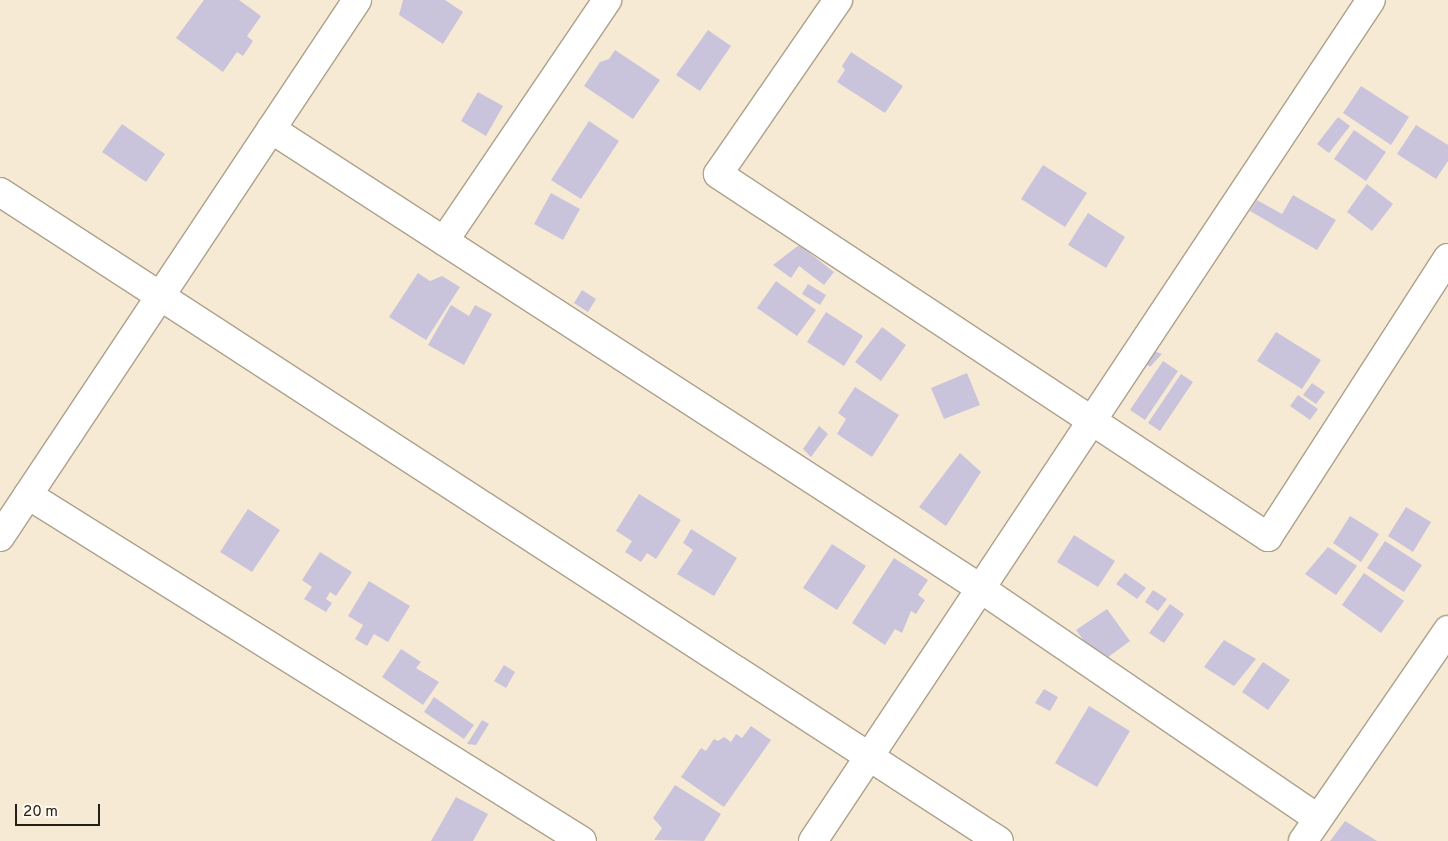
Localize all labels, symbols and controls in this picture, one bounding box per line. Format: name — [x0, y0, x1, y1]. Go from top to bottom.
scale bar — [18, 794, 102, 826]
text: 20 m — [23, 803, 58, 822]

